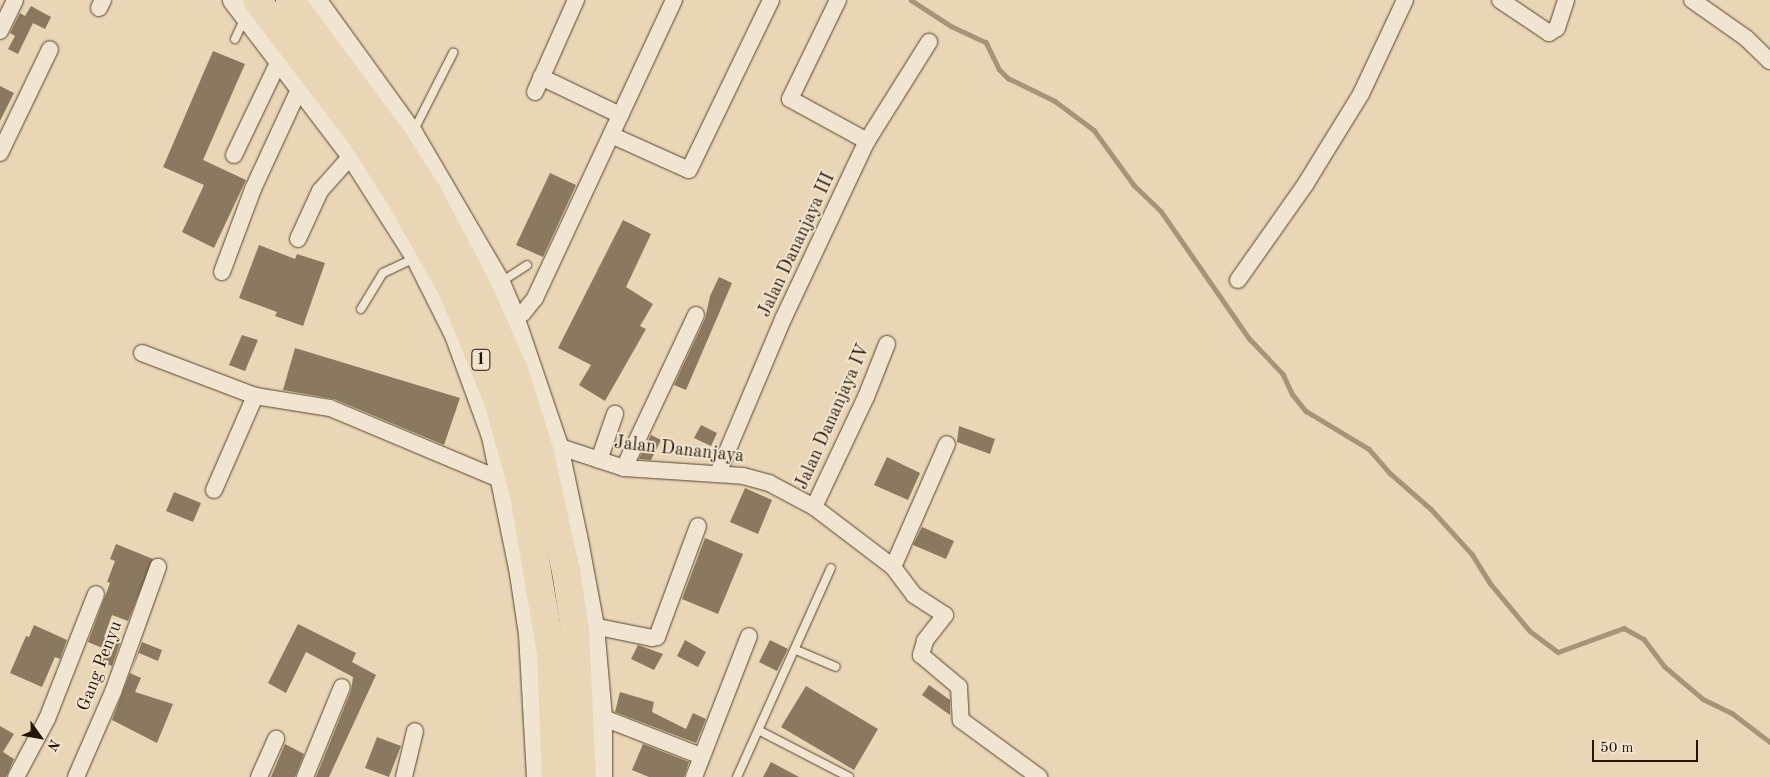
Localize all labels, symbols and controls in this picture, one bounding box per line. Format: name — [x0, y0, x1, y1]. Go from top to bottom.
street label: Jalan Dananjaya III — [754, 169, 840, 321]
street label: Jalan Dananjaya IV — [791, 341, 875, 493]
road number: 1 — [471, 346, 491, 374]
street label: Jalan Dananjaya — [613, 432, 745, 468]
street label: Gang Penyu — [73, 618, 127, 714]
north arrow — [15, 712, 65, 762]
scale bar — [1595, 730, 1701, 762]
text: N — [44, 737, 61, 753]
text: 50 m — [1600, 741, 1634, 756]

